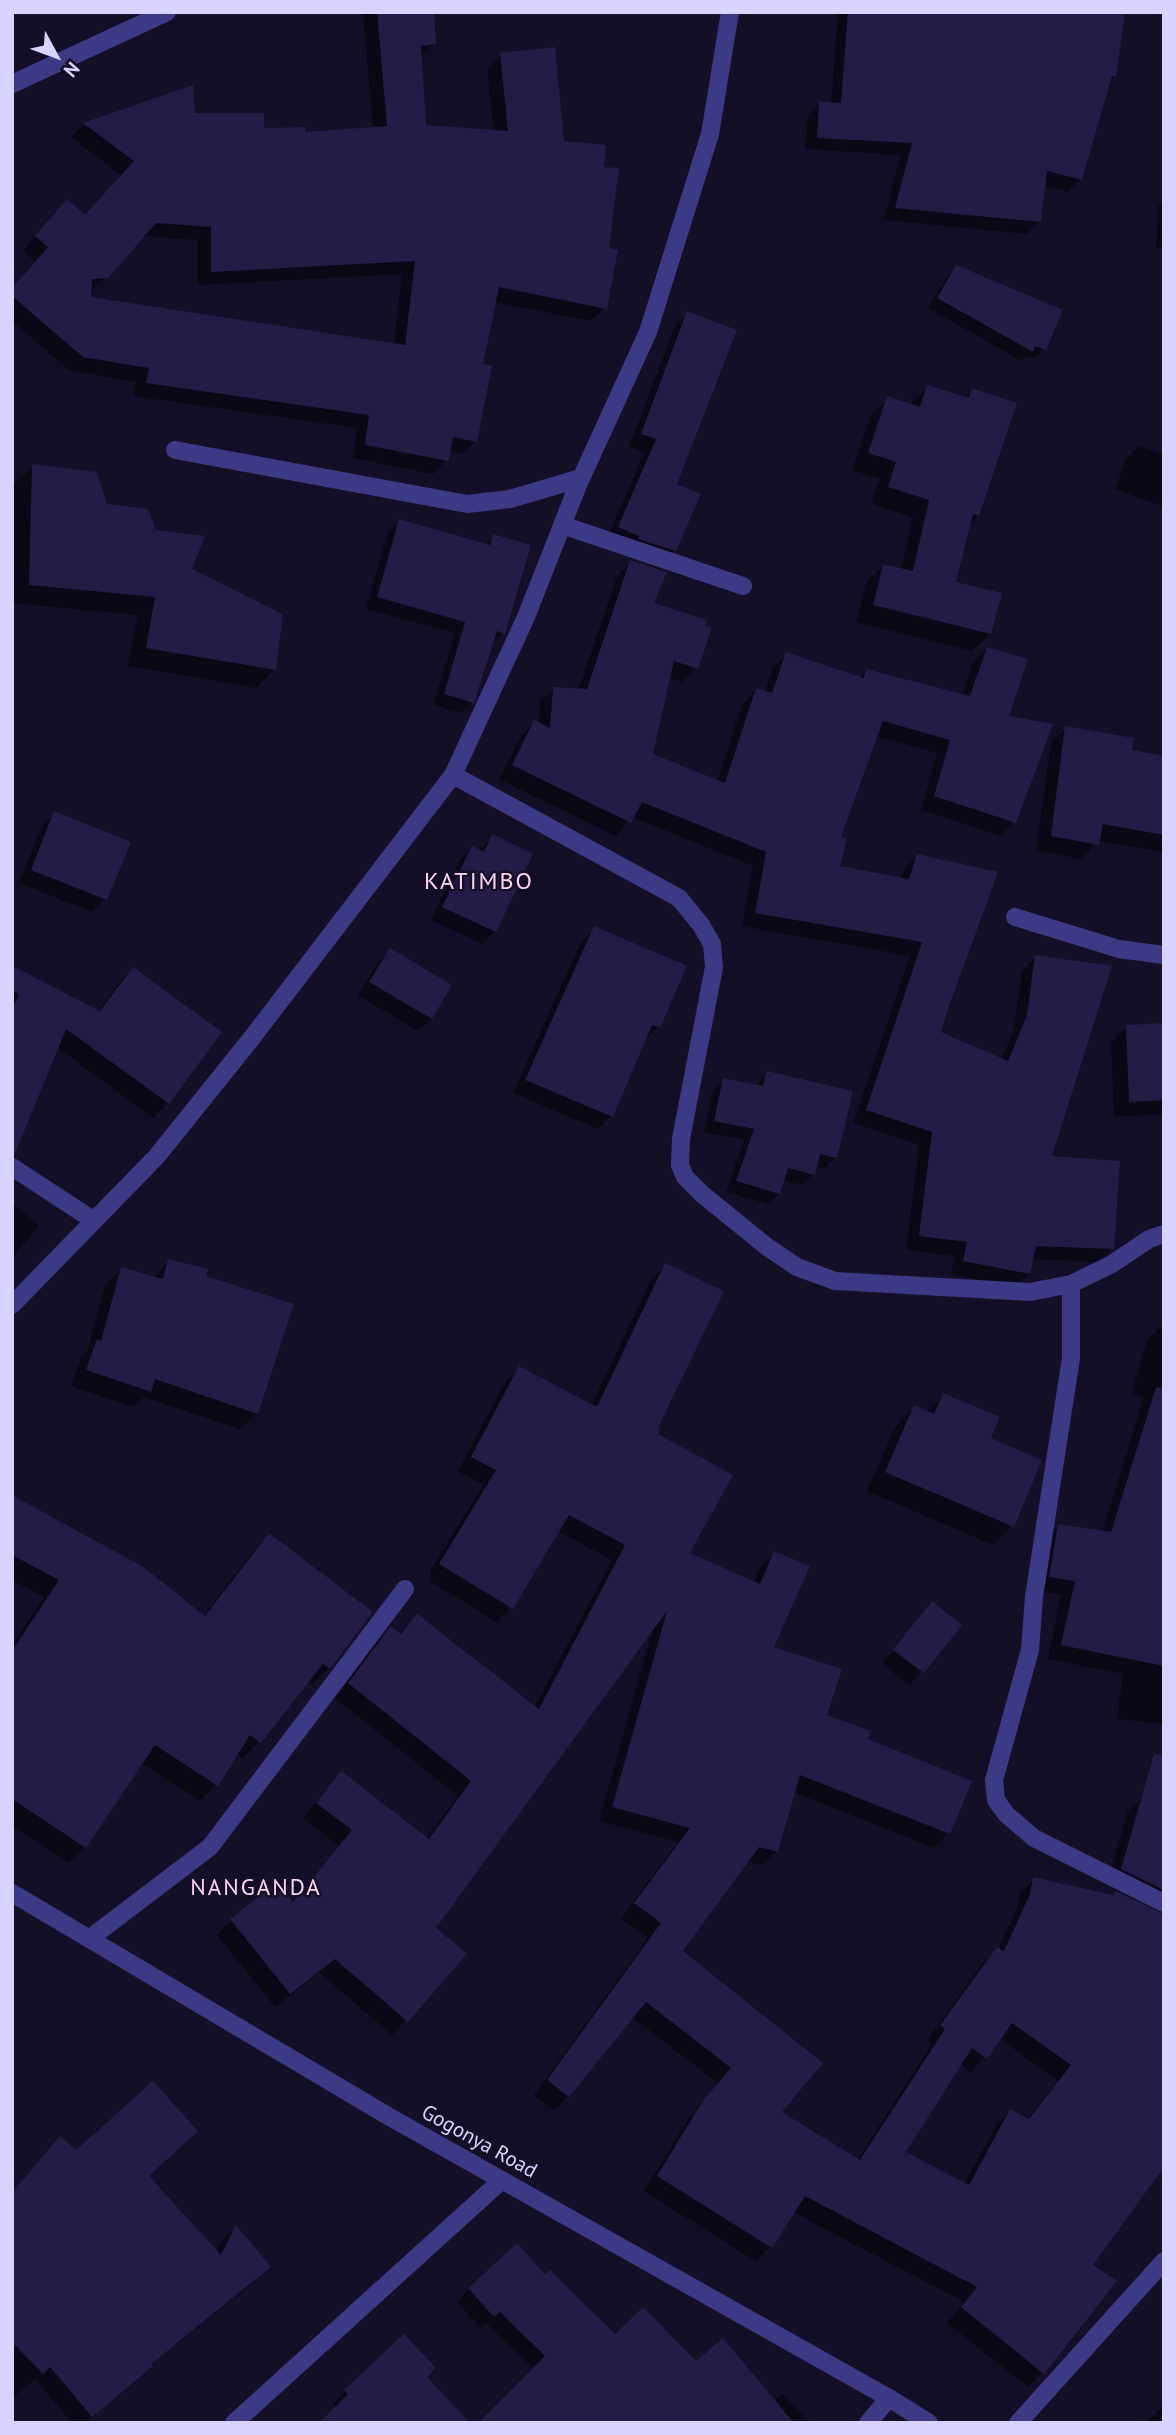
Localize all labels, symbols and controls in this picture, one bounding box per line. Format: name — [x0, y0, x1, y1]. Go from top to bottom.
north arrow — [21, 21, 91, 91]
text: N — [59, 57, 85, 82]
district label: KATIMBO — [425, 868, 533, 896]
district label: NANGANDA — [191, 1874, 321, 1902]
street label: Gogonya Road — [417, 2100, 541, 2184]

